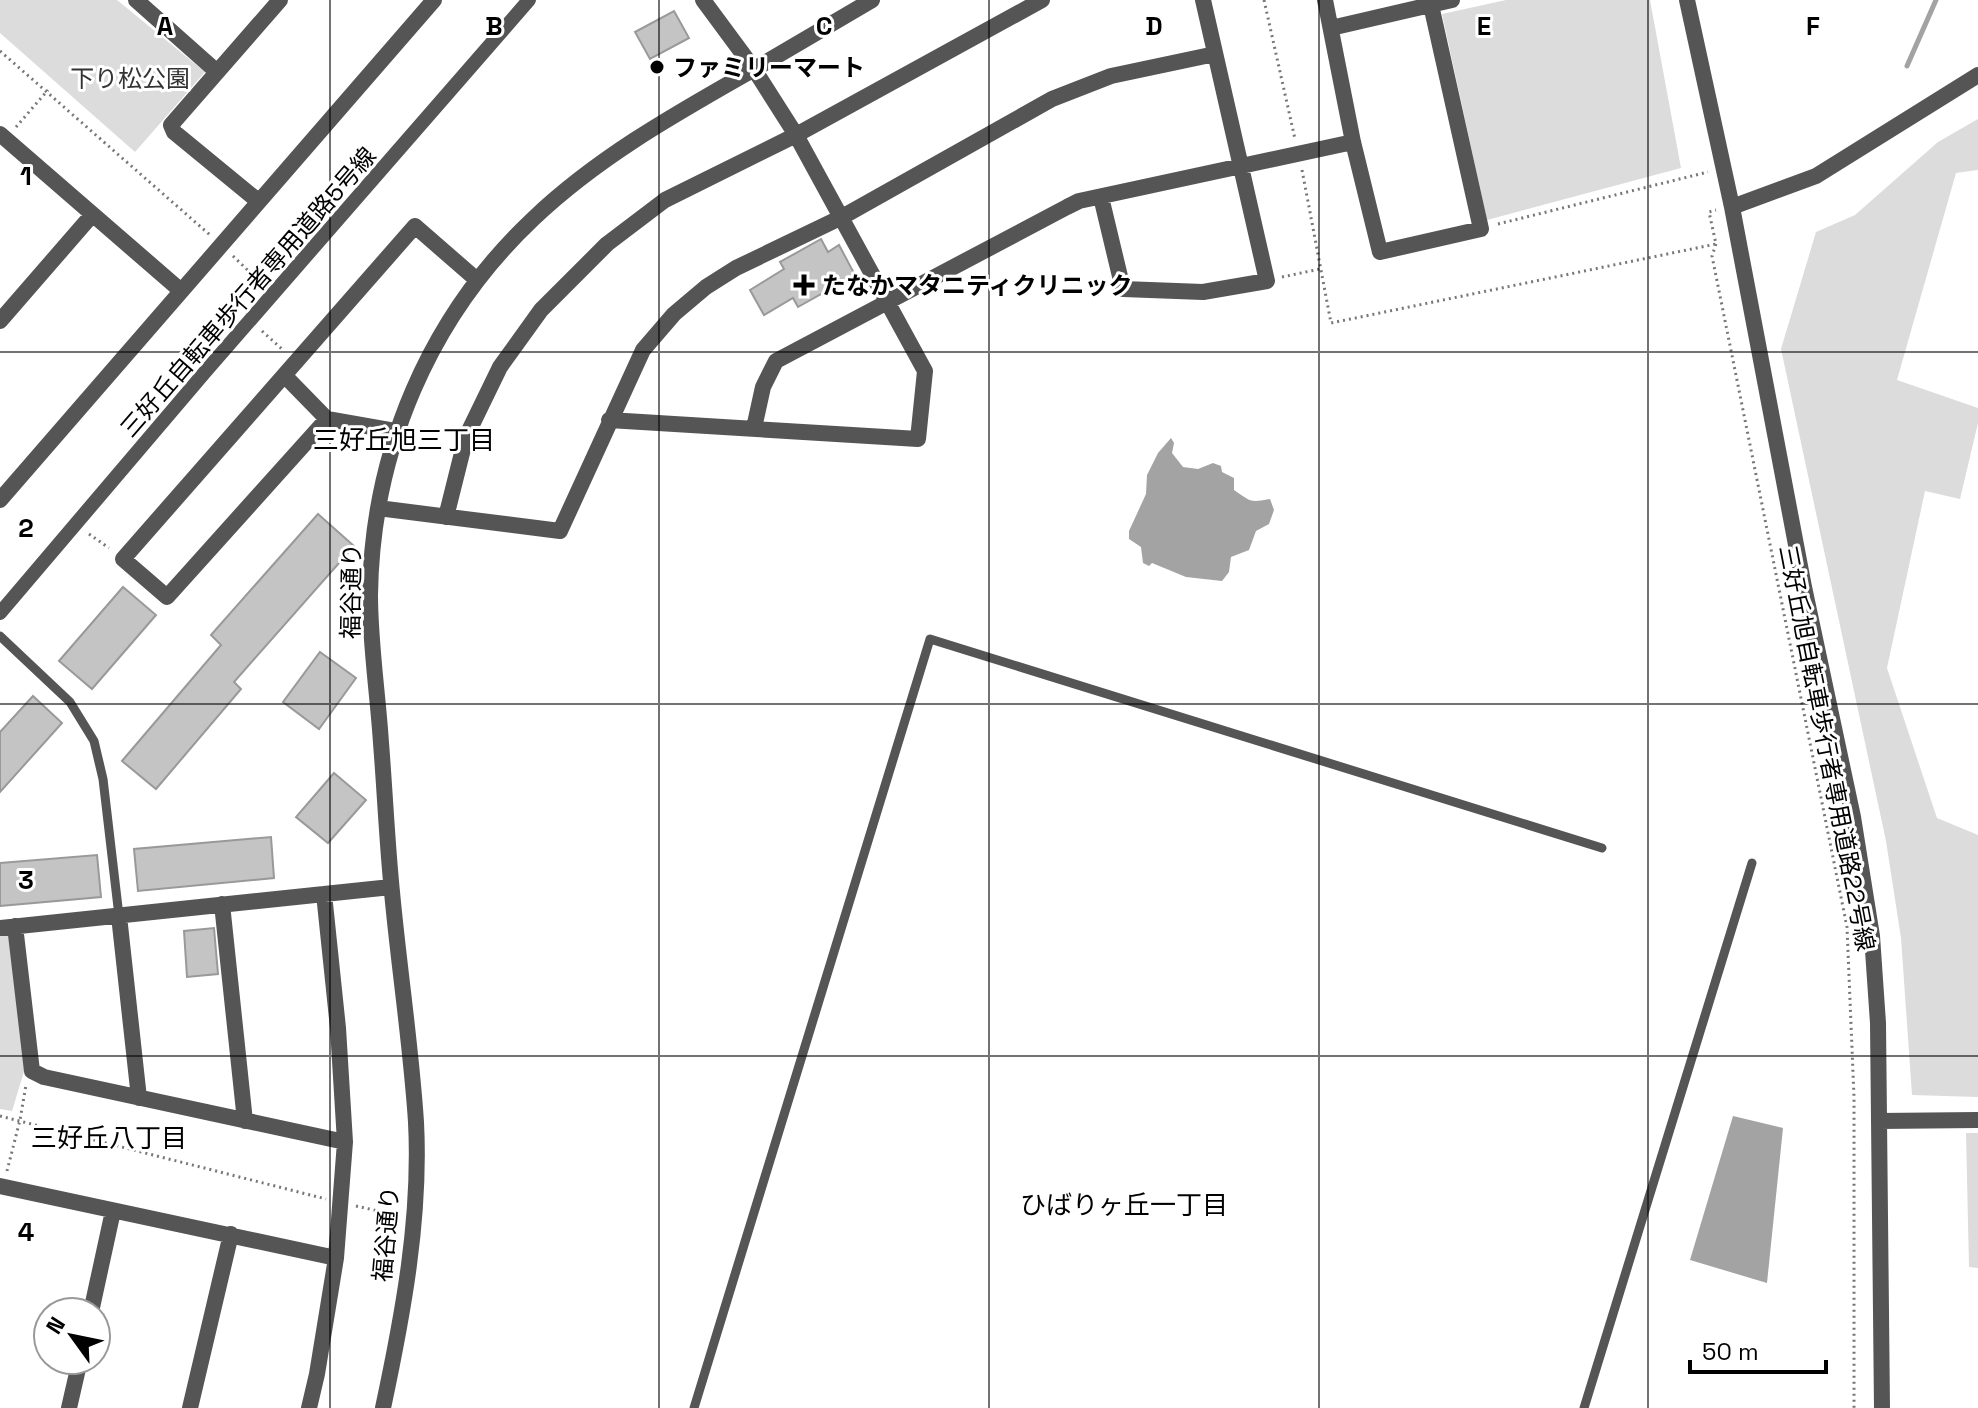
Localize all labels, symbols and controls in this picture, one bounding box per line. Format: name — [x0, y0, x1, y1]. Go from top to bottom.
text: A — [157, 9, 174, 43]
text: B — [485, 9, 503, 43]
text: C — [816, 9, 832, 43]
text: D — [1145, 9, 1163, 43]
text: E — [1477, 9, 1491, 43]
text: F — [1806, 9, 1820, 43]
place label: ファミリーマート — [673, 52, 865, 83]
marker: ファミリーマート — [648, 58, 666, 76]
park label: 下り松公園 — [70, 63, 190, 94]
street label: 三好丘自転車歩行者専用道路5号線 — [113, 141, 383, 443]
text: 1 — [20, 159, 32, 193]
place label: たなかマタニティクリニック — [822, 270, 1133, 301]
marker: たなかマタニティクリニック — [793, 274, 815, 296]
district label: 三好丘旭三丁目 — [313, 423, 495, 457]
text: 2 — [18, 511, 34, 545]
street label: 三好丘旭自転車歩行者専用道路22号線 — [1772, 542, 1882, 954]
street label: 福谷通り — [335, 543, 367, 639]
text: 3 — [18, 863, 34, 897]
district label: 三好丘八丁目 — [31, 1121, 187, 1155]
street label: 福谷通り — [366, 1185, 406, 1283]
district label: ひばりヶ丘一丁目 — [1020, 1188, 1228, 1222]
text: 4 — [18, 1215, 34, 1249]
north arrow — [32, 1296, 112, 1376]
text: N — [39, 1311, 71, 1339]
scale bar — [1690, 1324, 1826, 1374]
text: 50 m — [1702, 1336, 1759, 1367]

